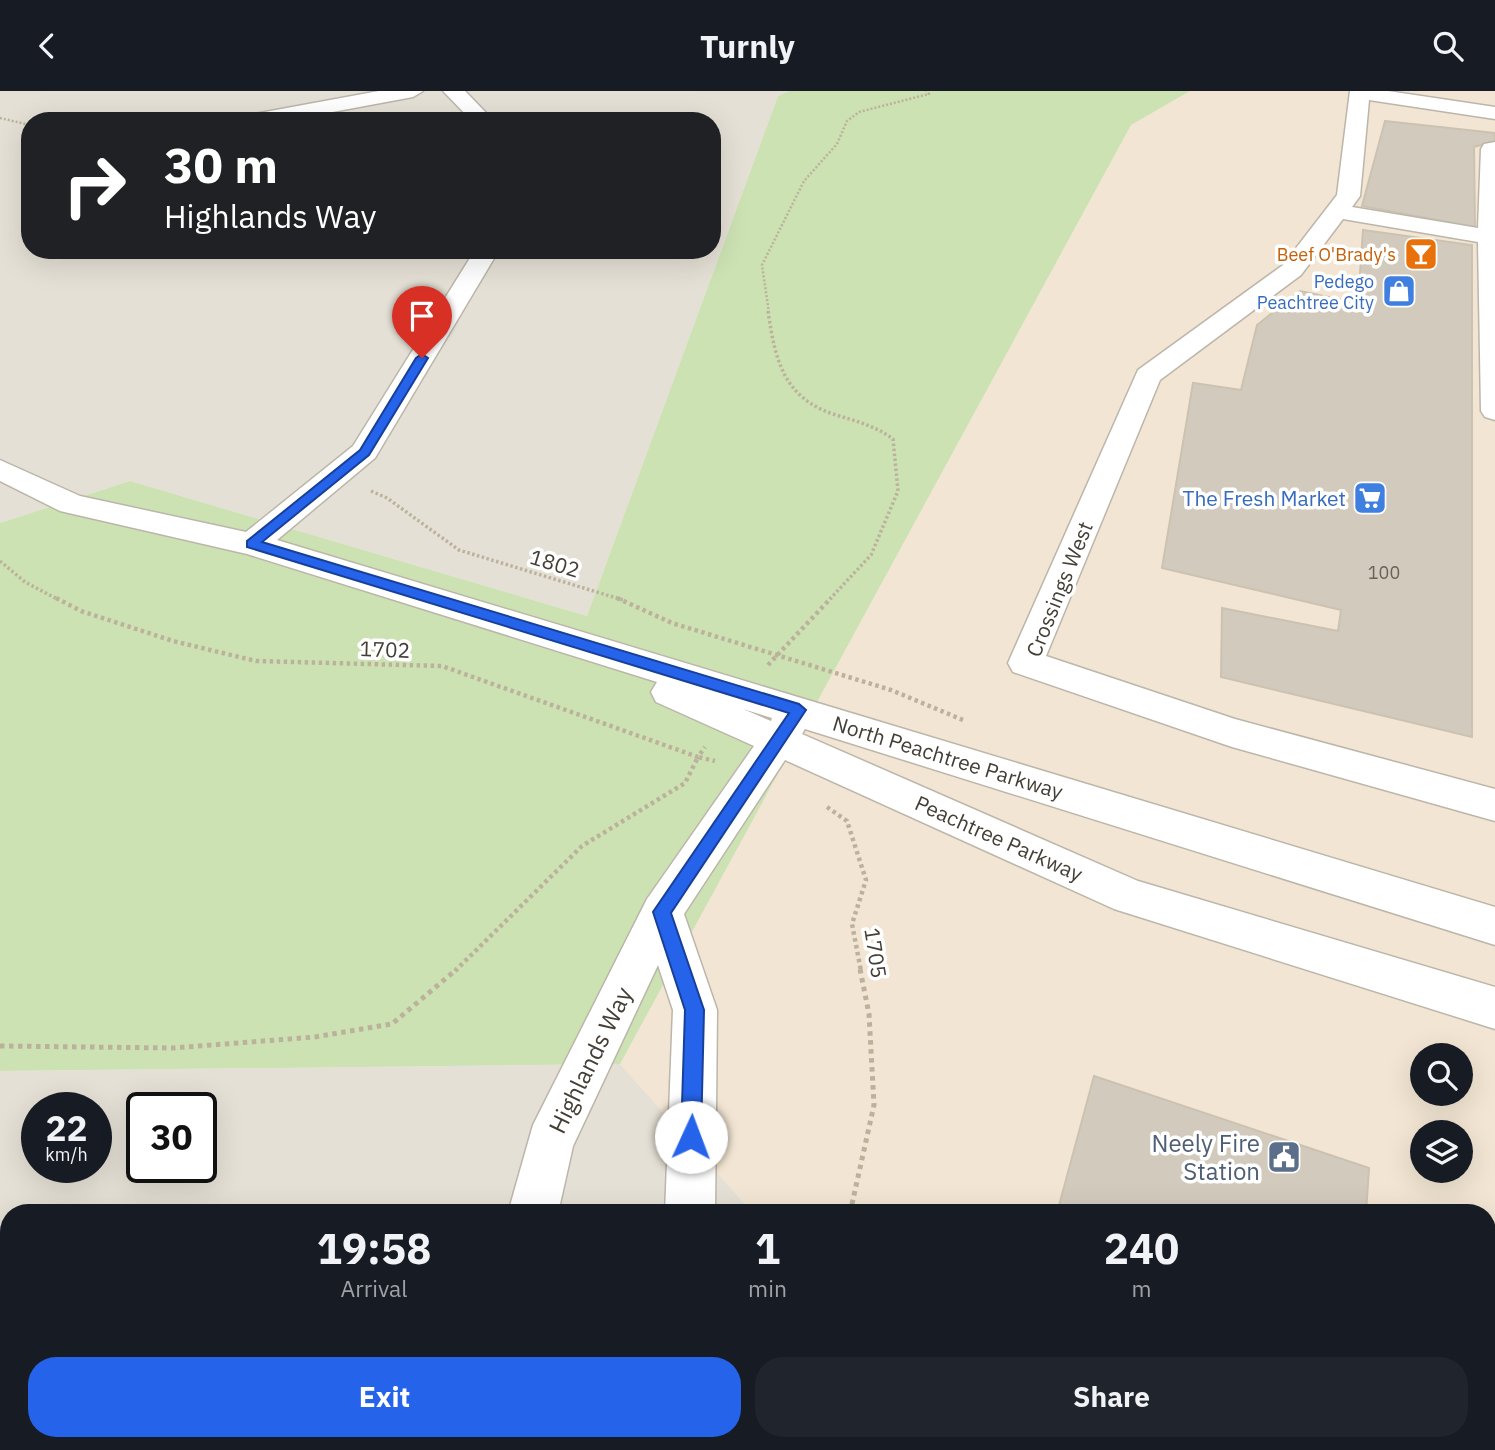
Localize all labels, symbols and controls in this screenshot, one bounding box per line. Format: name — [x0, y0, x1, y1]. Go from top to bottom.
text: Turnly — [700, 25, 795, 67]
icon: back — [28, 27, 66, 65]
icon: search — [1429, 27, 1467, 65]
text: 30 m — [164, 133, 278, 196]
icon: right — [49, 140, 140, 231]
text: Highlands Way — [164, 195, 376, 237]
bar icon: Beef O'Brady's — [1402, 235, 1440, 273]
place label: Beef O'Brady's — [1277, 243, 1396, 266]
place label: Pedego Peachtree City — [1257, 270, 1374, 314]
shop icon: Pedego Peachtree City — [1380, 272, 1418, 310]
pin — [392, 286, 452, 358]
icon: arrive — [403, 297, 441, 335]
supermarket icon: The Fresh Market — [1351, 479, 1389, 517]
place label: The Fresh Market — [1182, 484, 1346, 512]
street label: Crossings West — [1019, 517, 1099, 661]
street label: 1802 — [527, 542, 583, 584]
house number: 100 — [1368, 561, 1400, 584]
street label: 1702 — [359, 634, 411, 664]
street label: North Peachtree Parkway — [830, 709, 1067, 806]
street label: Peachtree Parkway — [911, 788, 1088, 888]
street label: 1705 — [858, 926, 894, 980]
street label: Highlands Way — [541, 981, 639, 1139]
map controls — [1410, 1043, 1473, 1183]
button: search — [1410, 1043, 1473, 1106]
speed limit sign: 30 — [126, 1092, 217, 1183]
position arrow — [654, 1100, 728, 1174]
text: 22 — [45, 1105, 88, 1151]
button: layers — [1410, 1120, 1473, 1183]
place label: Neely Fire Station — [1151, 1127, 1260, 1187]
public building icon: Neely Fire Station — [1265, 1138, 1303, 1176]
text: km/h — [45, 1143, 88, 1166]
text: 19:58 — [317, 1221, 431, 1276]
text: 1 — [755, 1221, 780, 1276]
text: 240 — [1104, 1221, 1179, 1276]
text: Arrival — [341, 1273, 408, 1303]
text: min — [748, 1273, 787, 1303]
text: m — [1131, 1273, 1152, 1303]
button: Exit — [28, 1357, 741, 1437]
button: Share — [755, 1357, 1468, 1437]

